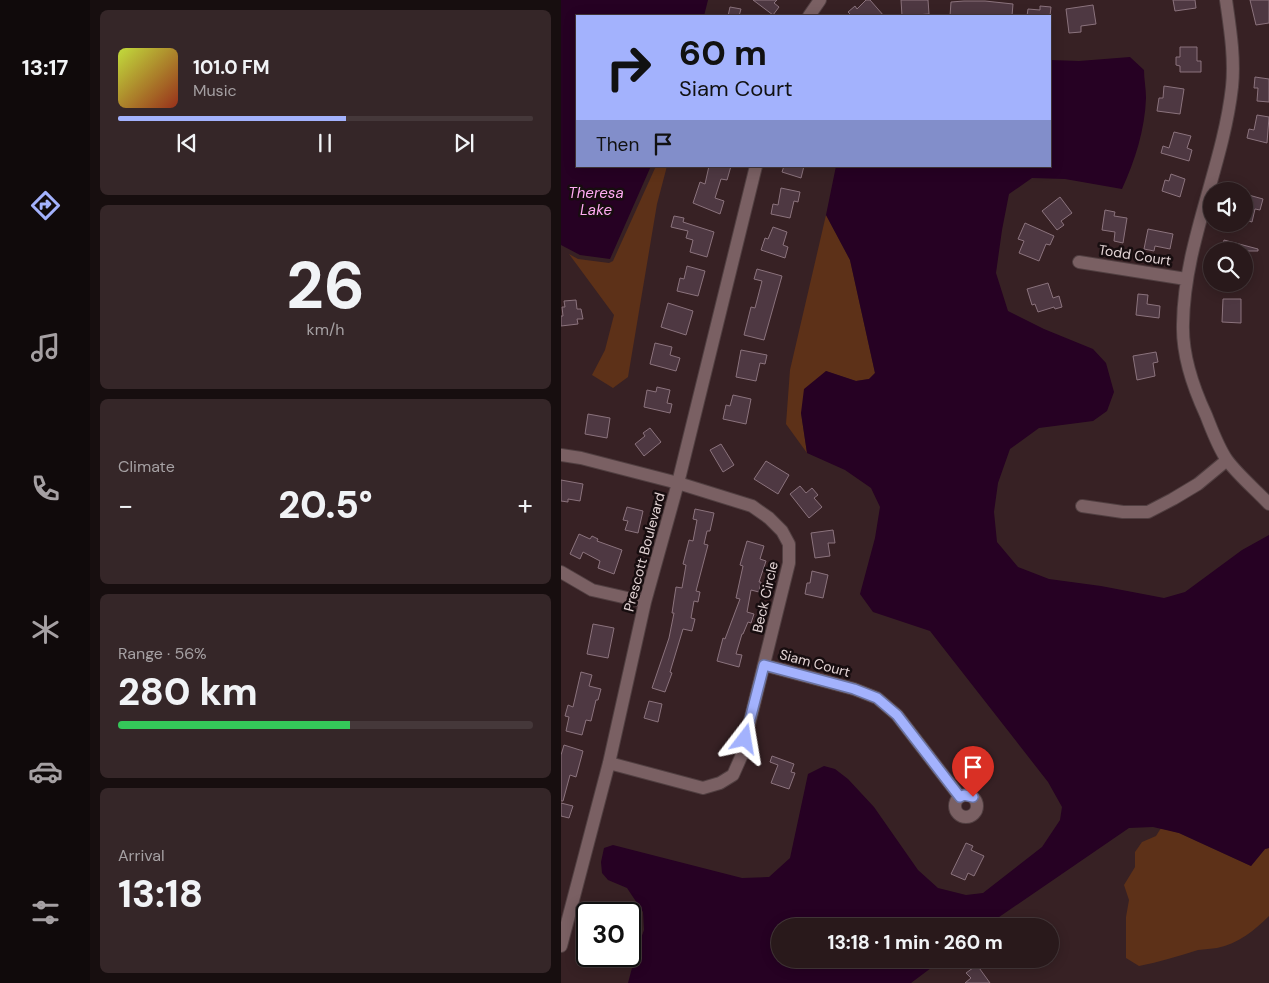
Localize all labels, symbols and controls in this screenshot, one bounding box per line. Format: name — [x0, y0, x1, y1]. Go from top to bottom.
text: 60 m — [679, 30, 767, 76]
icon: right — [596, 35, 661, 100]
text: 13:17 — [22, 53, 68, 82]
text: 101.0 FM — [193, 55, 269, 80]
text: Siam Court — [679, 74, 793, 103]
text: Music — [193, 80, 237, 101]
icon: previous — [173, 129, 201, 157]
icon: pause — [311, 129, 339, 157]
icon: next — [450, 129, 478, 157]
icon: arrive — [649, 130, 677, 158]
text: Then — [596, 132, 639, 157]
map controls — [1203, 182, 1253, 292]
button: sound — [1203, 182, 1253, 232]
water label: Theresa Lake — [568, 183, 624, 220]
icon: directions — [28, 188, 63, 223]
street label: Todd Court — [1097, 240, 1173, 270]
button: search — [1203, 242, 1253, 292]
text: 26 — [286, 244, 365, 328]
text: km/h — [307, 319, 344, 340]
icon: music — [28, 330, 63, 365]
text: Climate — [118, 456, 175, 477]
icon: phone — [28, 471, 63, 506]
text: 20.5° — [278, 480, 373, 530]
text: − — [118, 487, 133, 524]
text: + — [518, 487, 533, 524]
street label: Prescott Boulevard — [619, 490, 669, 614]
street label: Beck Circle — [748, 560, 782, 634]
icon: climate — [28, 612, 63, 647]
text: Range · 56% — [118, 643, 207, 664]
street label: Siam Court — [778, 645, 852, 681]
text: 280 km — [118, 667, 258, 717]
position arrow — [718, 712, 770, 764]
pin — [952, 746, 994, 797]
icon: arrive — [959, 753, 987, 781]
icon: car — [28, 754, 63, 789]
text: Arrival — [118, 845, 165, 866]
text: 13:18 — [118, 869, 203, 919]
icon: filters — [28, 895, 63, 930]
speed limit sign: 30 — [576, 902, 641, 967]
text: 13:18 · 1 min · 260 m — [827, 930, 1003, 955]

